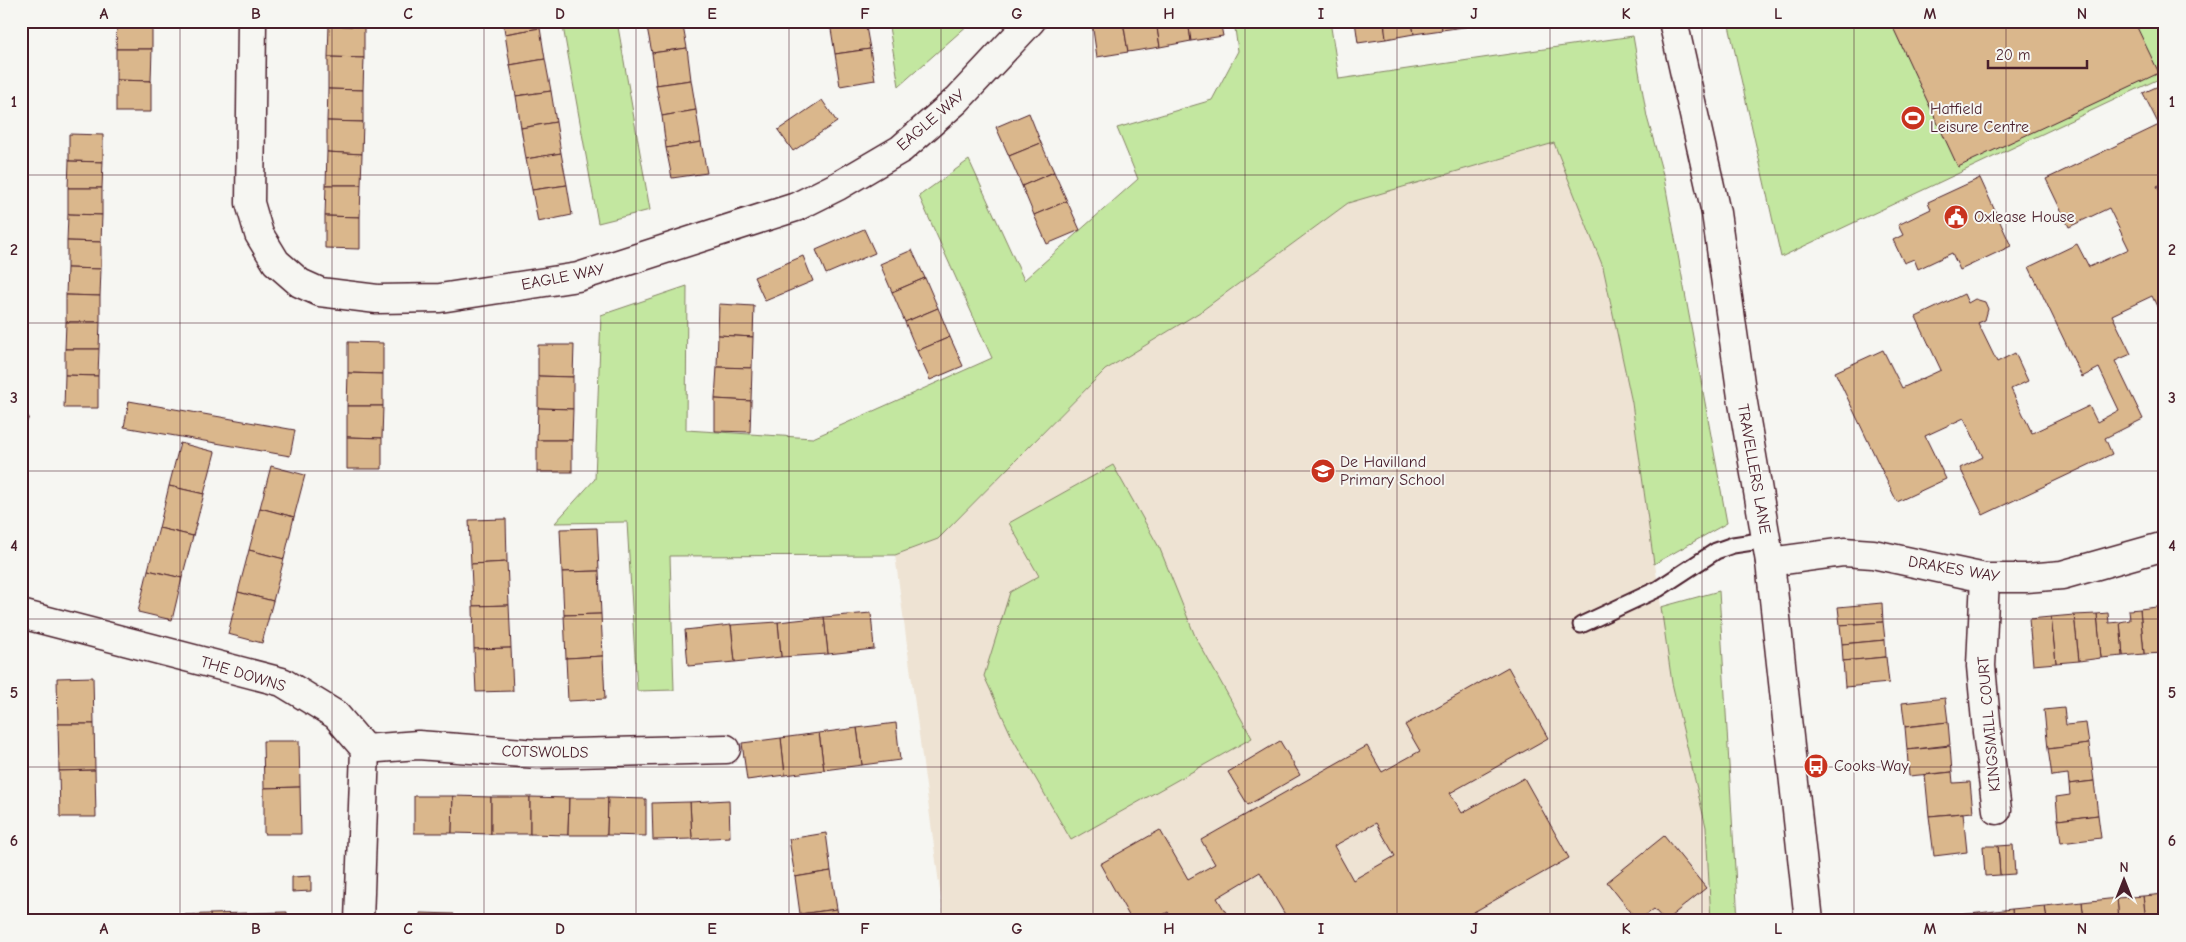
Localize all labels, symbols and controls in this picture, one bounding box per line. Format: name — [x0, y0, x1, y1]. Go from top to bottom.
text: A — [100, 5, 109, 23]
text: B — [251, 5, 261, 23]
text: C — [403, 5, 413, 23]
text: D — [555, 5, 565, 23]
text: E — [707, 5, 717, 23]
text: F — [860, 5, 870, 23]
text: G — [1011, 5, 1023, 23]
text: H — [1163, 5, 1175, 23]
text: I — [1318, 5, 1324, 23]
text: J — [1470, 5, 1478, 23]
text: K — [1621, 5, 1631, 23]
text: L — [1774, 5, 1782, 23]
text: M — [1924, 5, 1937, 23]
text: N — [2077, 5, 2087, 23]
scale bar — [1988, 38, 2087, 70]
text: 20 m — [1996, 46, 2030, 64]
street label: EAGLE WAY — [893, 85, 969, 154]
text: 1 — [11, 93, 17, 111]
text: 1 — [2169, 93, 2175, 111]
place label: Hatfield Leisure Centre — [1930, 100, 2029, 136]
sports icon: Hatfield Leisure Centre — [1900, 105, 1926, 131]
public building icon: Oxlease House — [1943, 204, 1969, 230]
place label: Oxlease House — [1974, 208, 2074, 226]
text: 2 — [10, 241, 18, 259]
text: 2 — [2168, 241, 2176, 259]
street label: EAGLE WAY — [520, 260, 607, 294]
text: 3 — [10, 389, 18, 407]
text: 3 — [2168, 389, 2176, 407]
street label: TRAVELLERS LANE — [1734, 403, 1774, 536]
place label: De Havilland Primary School — [1340, 453, 1445, 489]
school or university icon: De Havilland Primary School — [1310, 458, 1336, 484]
text: 4 — [10, 537, 18, 555]
text: 4 — [2168, 537, 2176, 555]
street label: DRAKES WAY — [1907, 552, 2002, 586]
street label: THE DOWNS — [198, 653, 288, 696]
street label: KINGSMILL COURT — [1974, 655, 2004, 793]
text: 5 — [10, 684, 18, 702]
text: 5 — [2168, 684, 2176, 702]
street label: COTSWOLDS — [501, 742, 589, 762]
bus stop icon: Cooks Way — [1803, 753, 1829, 779]
place label: Cooks Way — [1834, 757, 1910, 775]
text: 6 — [10, 832, 18, 850]
text: 6 — [2168, 832, 2176, 850]
north arrow — [2098, 854, 2148, 904]
text: N — [2119, 859, 2129, 876]
text: A — [100, 920, 109, 938]
text: B — [251, 920, 261, 938]
text: C — [403, 920, 413, 938]
text: D — [555, 920, 565, 938]
text: E — [707, 920, 717, 938]
text: F — [860, 920, 870, 938]
text: G — [1011, 920, 1023, 938]
text: H — [1163, 920, 1175, 938]
text: I — [1318, 920, 1324, 938]
text: J — [1470, 920, 1478, 938]
text: K — [1621, 920, 1631, 938]
text: L — [1774, 920, 1782, 938]
text: M — [1924, 920, 1937, 938]
text: N — [2077, 920, 2087, 938]

